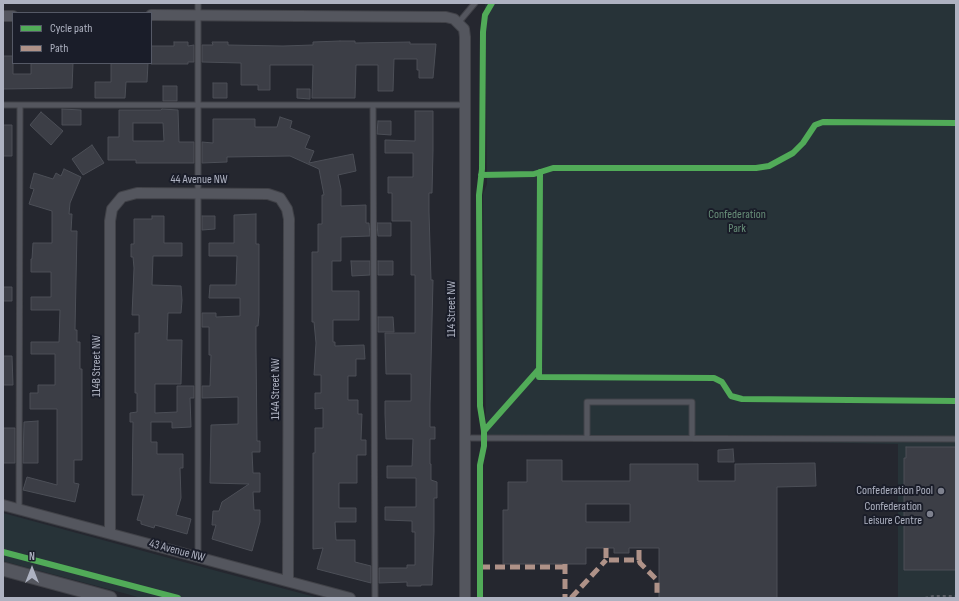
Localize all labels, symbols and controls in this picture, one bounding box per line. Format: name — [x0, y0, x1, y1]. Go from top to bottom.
legend — [12, 12, 152, 64]
text: Cycle path — [50, 21, 92, 36]
text: Path — [50, 41, 68, 56]
street label: 44 Avenue NW — [170, 173, 228, 187]
park label: Confederation Park — [708, 208, 766, 236]
street label: 114 Street NW — [445, 281, 459, 337]
street label: 114B Street NW — [90, 335, 104, 397]
street label: 114A Street NW — [269, 358, 283, 420]
place label: Confederation Pool — [856, 484, 933, 498]
marker: Confederation Pool — [936, 486, 946, 496]
place label: Confederation Leisure Centre — [864, 500, 922, 528]
marker: Confederation Leisure Centre — [925, 509, 935, 519]
street label: 43 Avenue NW — [148, 537, 206, 565]
north arrow — [12, 549, 52, 589]
text: N — [29, 550, 35, 563]

